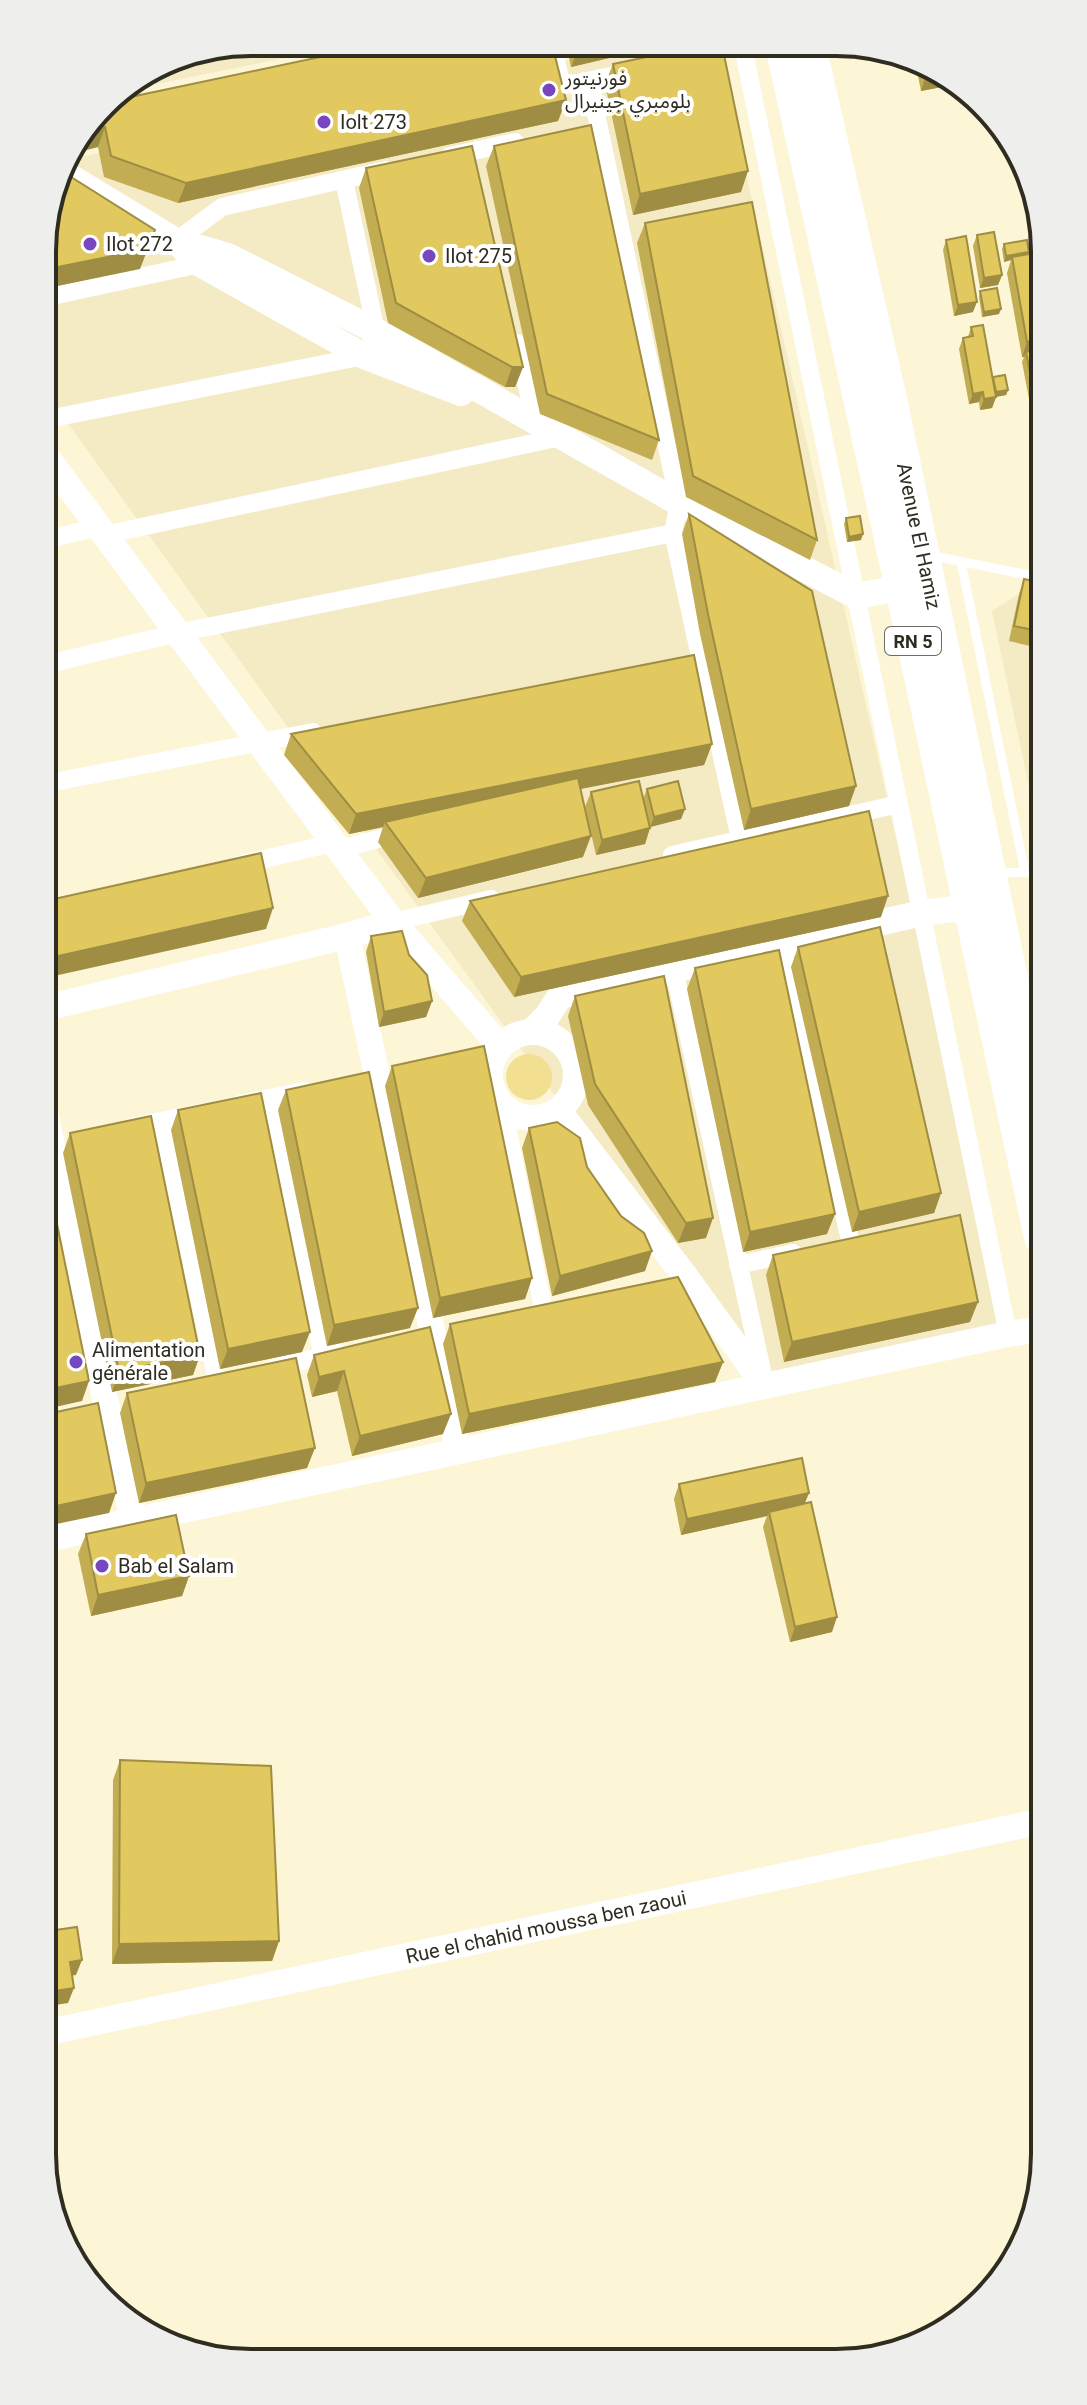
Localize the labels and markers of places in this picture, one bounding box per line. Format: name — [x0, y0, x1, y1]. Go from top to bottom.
place label: فورنيتور بلومبري جينيرال — [564, 66, 691, 117]
marker: فورنيتور بلومبري جينيرال — [540, 81, 558, 99]
place label: Iolt 273 — [340, 110, 407, 134]
marker: Iolt 273 — [315, 113, 333, 131]
place label: Ilot 272 — [106, 232, 173, 256]
marker: Ilot 272 — [81, 235, 99, 253]
place label: Ilot 275 — [445, 244, 512, 268]
marker: Ilot 275 — [420, 247, 438, 265]
place label: Alimentation générale — [92, 1338, 205, 1385]
marker: Alimentation générale — [67, 1353, 85, 1371]
place label: Bab el Salam — [118, 1554, 234, 1578]
marker: Bab el Salam — [93, 1557, 111, 1575]

